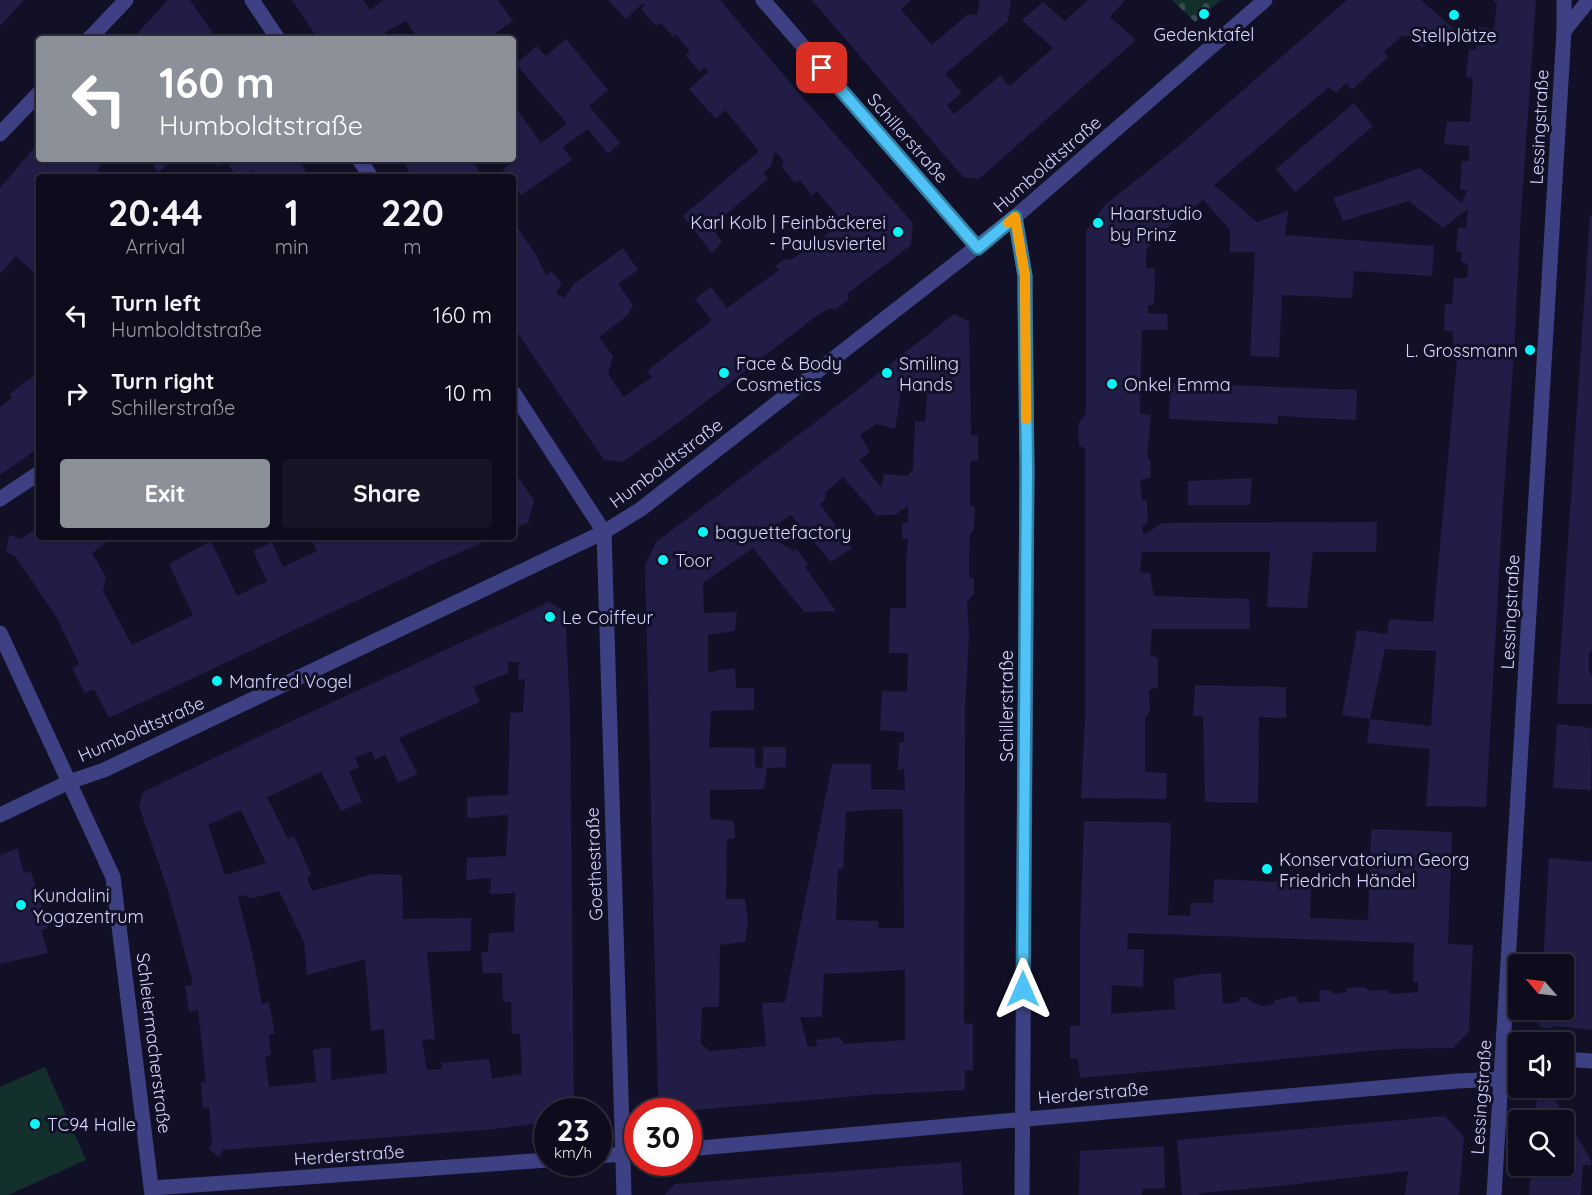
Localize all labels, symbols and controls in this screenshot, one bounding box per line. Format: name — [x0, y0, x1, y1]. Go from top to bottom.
marker: Gedenktafel — [1197, 7, 1211, 21]
marker: Stellplätze — [1447, 8, 1461, 22]
place label: Gedenktafel — [1154, 23, 1254, 46]
place label: Stellplätze — [1411, 24, 1497, 47]
pin — [796, 42, 847, 93]
icon: arrive — [805, 51, 838, 84]
text: 160 m — [159, 56, 275, 109]
icon: left — [60, 60, 138, 138]
street label: Lessingstraße — [1525, 69, 1553, 185]
street label: Schillerstraße — [863, 88, 953, 188]
text: Humboldtstraße — [159, 108, 363, 142]
street label: Humboldtstraße — [988, 111, 1106, 217]
text: 20:44 — [108, 190, 203, 235]
text: 1 — [285, 190, 299, 235]
text: 220 — [381, 190, 444, 235]
place label: Haarstudio by Prinz — [1110, 202, 1202, 246]
place label: Karl Kolb | Feinbäckerei - Paulusviertel — [690, 211, 886, 255]
marker: Haarstudio by Prinz — [1091, 216, 1105, 230]
marker: Karl Kolb | Feinbäckerei - Paulusviertel — [891, 225, 905, 239]
text: Arrival — [125, 234, 185, 259]
text: min — [275, 234, 309, 259]
text: m — [403, 234, 422, 259]
text: Turn left — [111, 289, 201, 317]
icon: left — [60, 299, 93, 332]
text: 160 m — [433, 301, 492, 329]
text: Humboldtstraße — [111, 317, 262, 342]
place label: L. Grossmann — [1405, 339, 1518, 362]
marker: L. Grossmann — [1523, 343, 1537, 357]
place label: Face & Body Cosmetics — [736, 352, 842, 396]
place label: Smiling Hands — [899, 352, 959, 396]
marker: Face & Body Cosmetics — [717, 366, 731, 380]
marker: Smiling Hands — [880, 366, 894, 380]
text: Turn right — [111, 367, 215, 395]
place label: Onkel Emma — [1124, 373, 1231, 396]
icon: right — [60, 377, 93, 410]
marker: Onkel Emma — [1105, 377, 1119, 391]
text: 10 m — [445, 379, 492, 407]
text: Schillerstraße — [111, 395, 235, 420]
street label: Humboldtstraße — [605, 413, 727, 513]
button: Exit — [60, 459, 270, 528]
button: Share — [282, 459, 492, 528]
place label: baguettefactory — [715, 521, 851, 544]
marker: baguettefactory — [696, 525, 710, 539]
place label: Toor — [675, 549, 712, 572]
marker: Toor — [656, 553, 670, 567]
street label: Lessingstraße — [1496, 554, 1524, 670]
place label: Le Coiffeur — [562, 606, 654, 629]
marker: Le Coiffeur — [543, 610, 557, 624]
street label: Schillerstraße — [995, 650, 1018, 762]
place label: Manfred Vogel — [229, 670, 352, 693]
marker: Manfred Vogel — [210, 674, 224, 688]
street label: Humboldtstraße — [74, 691, 208, 767]
street label: Goethestraße — [581, 807, 607, 921]
place label: Konservatorium Georg Friedrich Händel — [1279, 848, 1470, 892]
marker: Konservatorium Georg Friedrich Händel — [1260, 862, 1274, 876]
place label: Kundalini Yogazentrum — [33, 884, 144, 928]
marker: Kundalini Yogazentrum — [14, 898, 28, 912]
street label: Schleiermacherstraße — [131, 951, 177, 1135]
north arrow — [1508, 954, 1574, 1020]
map controls — [1508, 954, 1574, 1176]
position arrow — [991, 957, 1055, 1021]
button: sound — [1508, 1032, 1574, 1098]
street label: Lessingstraße — [1466, 1039, 1496, 1155]
street label: Herderstraße — [1037, 1077, 1149, 1109]
speed limit sign: 30 — [624, 1098, 702, 1176]
button: search — [1508, 1110, 1574, 1176]
text: 23 — [556, 1111, 590, 1149]
place label: TC94 Halle — [47, 1113, 136, 1136]
marker: TC94 Halle — [28, 1117, 42, 1131]
street label: Herderstraße — [293, 1140, 405, 1170]
text: km/h — [554, 1143, 592, 1162]

